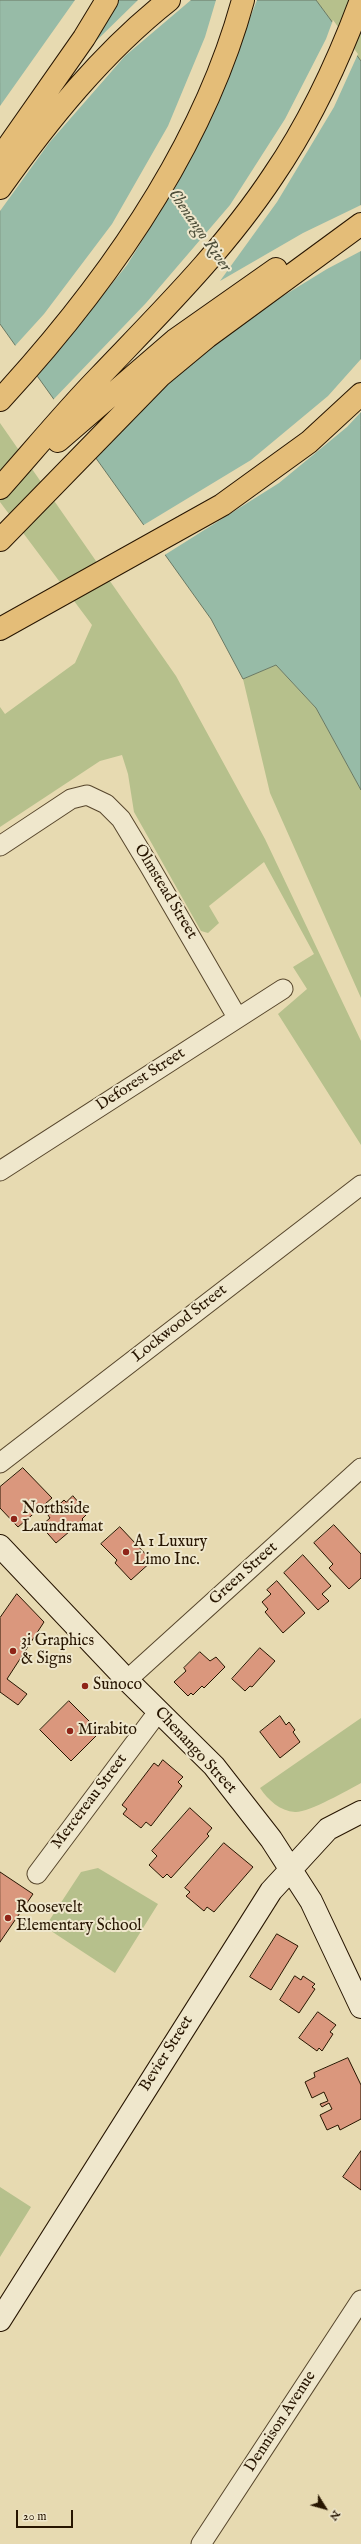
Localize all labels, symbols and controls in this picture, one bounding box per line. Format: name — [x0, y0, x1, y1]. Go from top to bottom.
water label: Chenango River — [163, 186, 235, 276]
street label: Olmstead Street — [129, 841, 201, 943]
street label: Deforest Street — [93, 1044, 189, 1116]
street label: Lockwood Street — [129, 1281, 231, 1367]
place label: Northside Laundramat — [22, 1500, 103, 1538]
marker: Northside Laundramat — [9, 1514, 19, 1524]
place label: A 1 Luxury Limo Inc. — [134, 1533, 207, 1571]
street label: Green Street — [206, 1538, 282, 1610]
marker: A 1 Luxury Limo Inc. — [121, 1547, 131, 1557]
place label: 3i Graphics & Signs — [21, 1632, 94, 1670]
marker: 3i Graphics & Signs — [8, 1646, 18, 1656]
place label: Sunoco — [93, 1676, 142, 1696]
marker: Sunoco — [80, 1681, 90, 1691]
street label: Chenango Street — [150, 1704, 240, 1798]
place label: Mirabito — [78, 1721, 137, 1741]
marker: Mirabito — [65, 1726, 75, 1736]
street label: Mercereau Street — [48, 1751, 132, 1853]
place label: Roosevelt Elementary School — [16, 1899, 142, 1937]
marker: Roosevelt Elementary School — [3, 1913, 13, 1923]
street label: Bevier Street — [136, 2013, 198, 2095]
street label: Dennison Avenue — [241, 2368, 321, 2476]
north arrow — [305, 2488, 345, 2528]
scale bar — [18, 2502, 75, 2528]
text: N — [326, 2507, 343, 2523]
text: 20 m — [23, 2509, 46, 2524]

